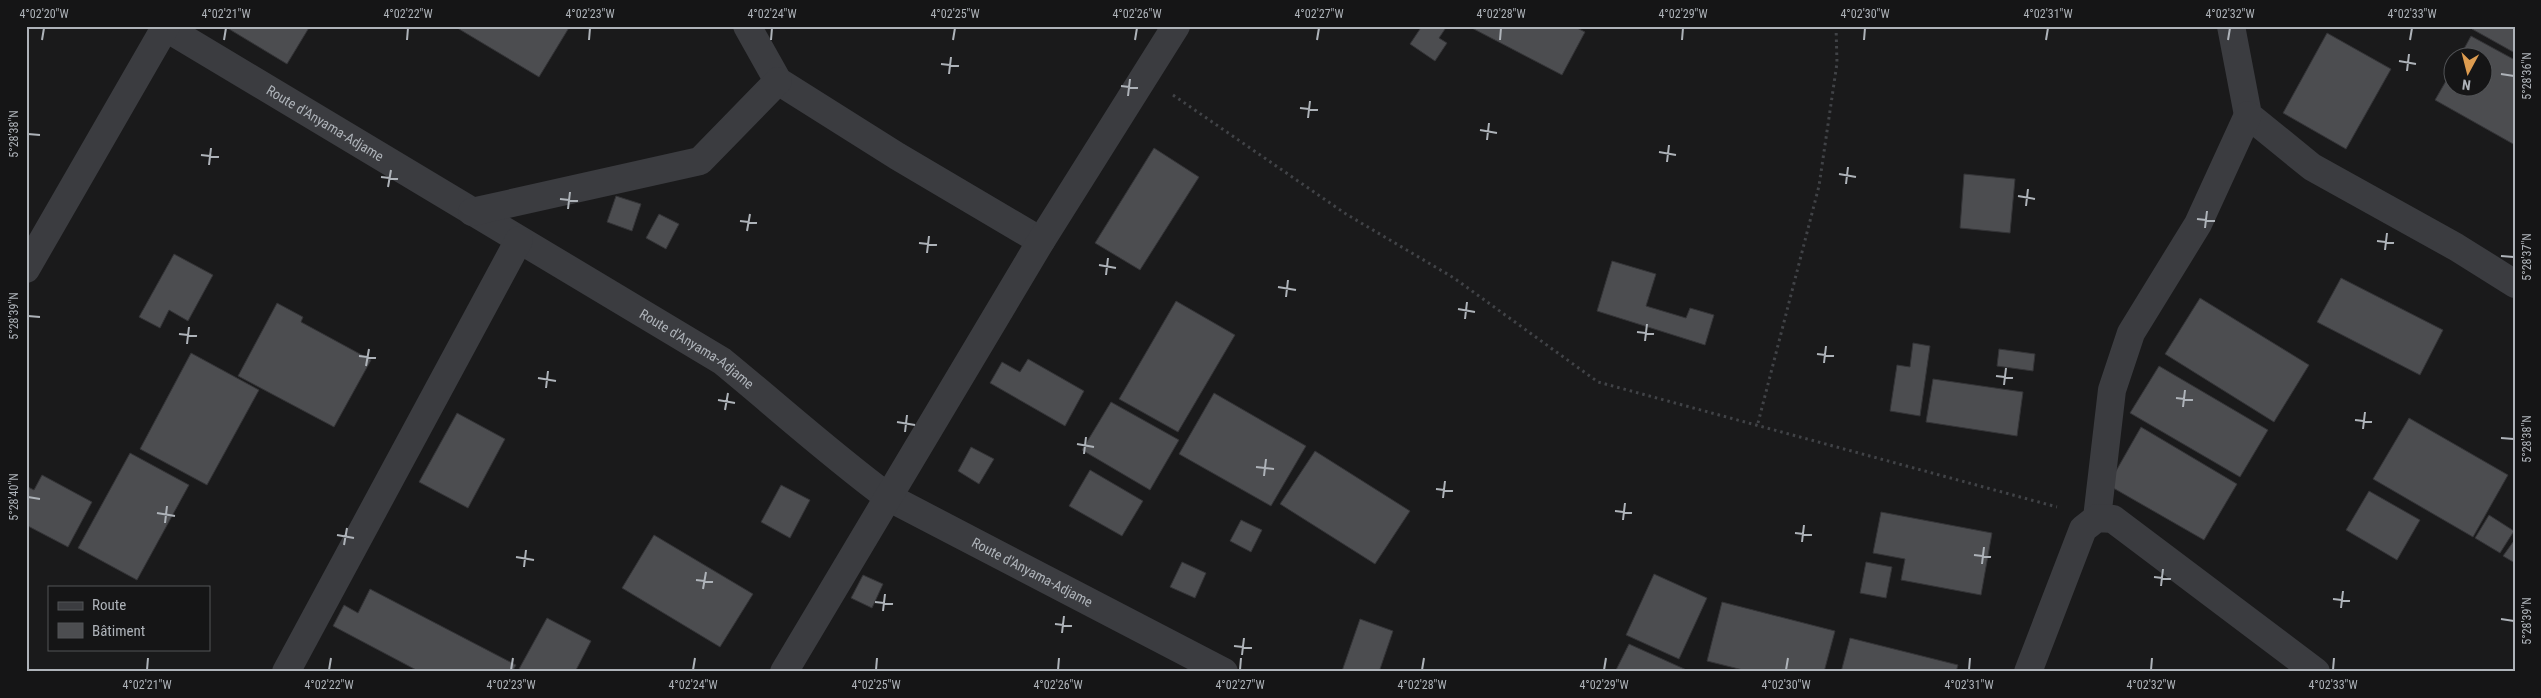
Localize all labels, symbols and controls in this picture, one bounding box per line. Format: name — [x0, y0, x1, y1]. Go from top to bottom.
text: 4°02'20"W — [19, 7, 69, 21]
text: 4°02'21"W — [201, 7, 251, 21]
text: 4°02'22"W — [383, 7, 433, 21]
text: 4°02'23"W — [565, 7, 615, 21]
text: 4°02'24"W — [747, 7, 797, 21]
text: 4°02'25"W — [930, 7, 980, 21]
text: 4°02'26"W — [1112, 7, 1162, 21]
text: 4°02'27"W — [1294, 7, 1344, 21]
text: 4°02'28"W — [1476, 7, 1526, 21]
text: 4°02'29"W — [1658, 7, 1708, 21]
text: 4°02'30"W — [1840, 7, 1890, 21]
text: 4°02'31"W — [2023, 7, 2073, 21]
text: 4°02'32"W — [2205, 7, 2255, 21]
text: 4°02'33"W — [2387, 7, 2437, 21]
north arrow — [2444, 48, 2494, 98]
text: 5°28'36"N — [2520, 52, 2534, 100]
text: N — [2461, 76, 2472, 93]
street label: Route d'Anyama-Adjame — [264, 82, 387, 165]
text: 5°28'38"N — [7, 110, 21, 158]
text: 5°28'37"N — [2520, 233, 2534, 281]
text: 5°28'39"N — [7, 292, 21, 340]
street label: Route d'Anyama-Adjame — [637, 306, 758, 392]
text: 5°28'38"N — [2520, 415, 2534, 463]
text: 5°28'40"N — [7, 473, 21, 521]
street label: Route d'Anyama-Adjame — [969, 534, 1096, 610]
legend — [48, 586, 210, 650]
text: Route — [92, 596, 126, 614]
text: 5°28'39"N — [2520, 597, 2534, 645]
text: Bâtiment — [92, 622, 145, 640]
text: 4°02'21"W — [122, 678, 172, 692]
text: 4°02'22"W — [304, 678, 354, 692]
text: 4°02'23"W — [486, 678, 536, 692]
text: 4°02'24"W — [668, 678, 718, 692]
text: 4°02'25"W — [851, 678, 901, 692]
text: 4°02'26"W — [1033, 678, 1083, 692]
text: 4°02'27"W — [1215, 678, 1265, 692]
text: 4°02'28"W — [1397, 678, 1447, 692]
text: 4°02'29"W — [1579, 678, 1629, 692]
text: 4°02'30"W — [1761, 678, 1811, 692]
text: 4°02'31"W — [1944, 678, 1994, 692]
text: 4°02'32"W — [2126, 678, 2176, 692]
text: 4°02'33"W — [2308, 678, 2358, 692]

